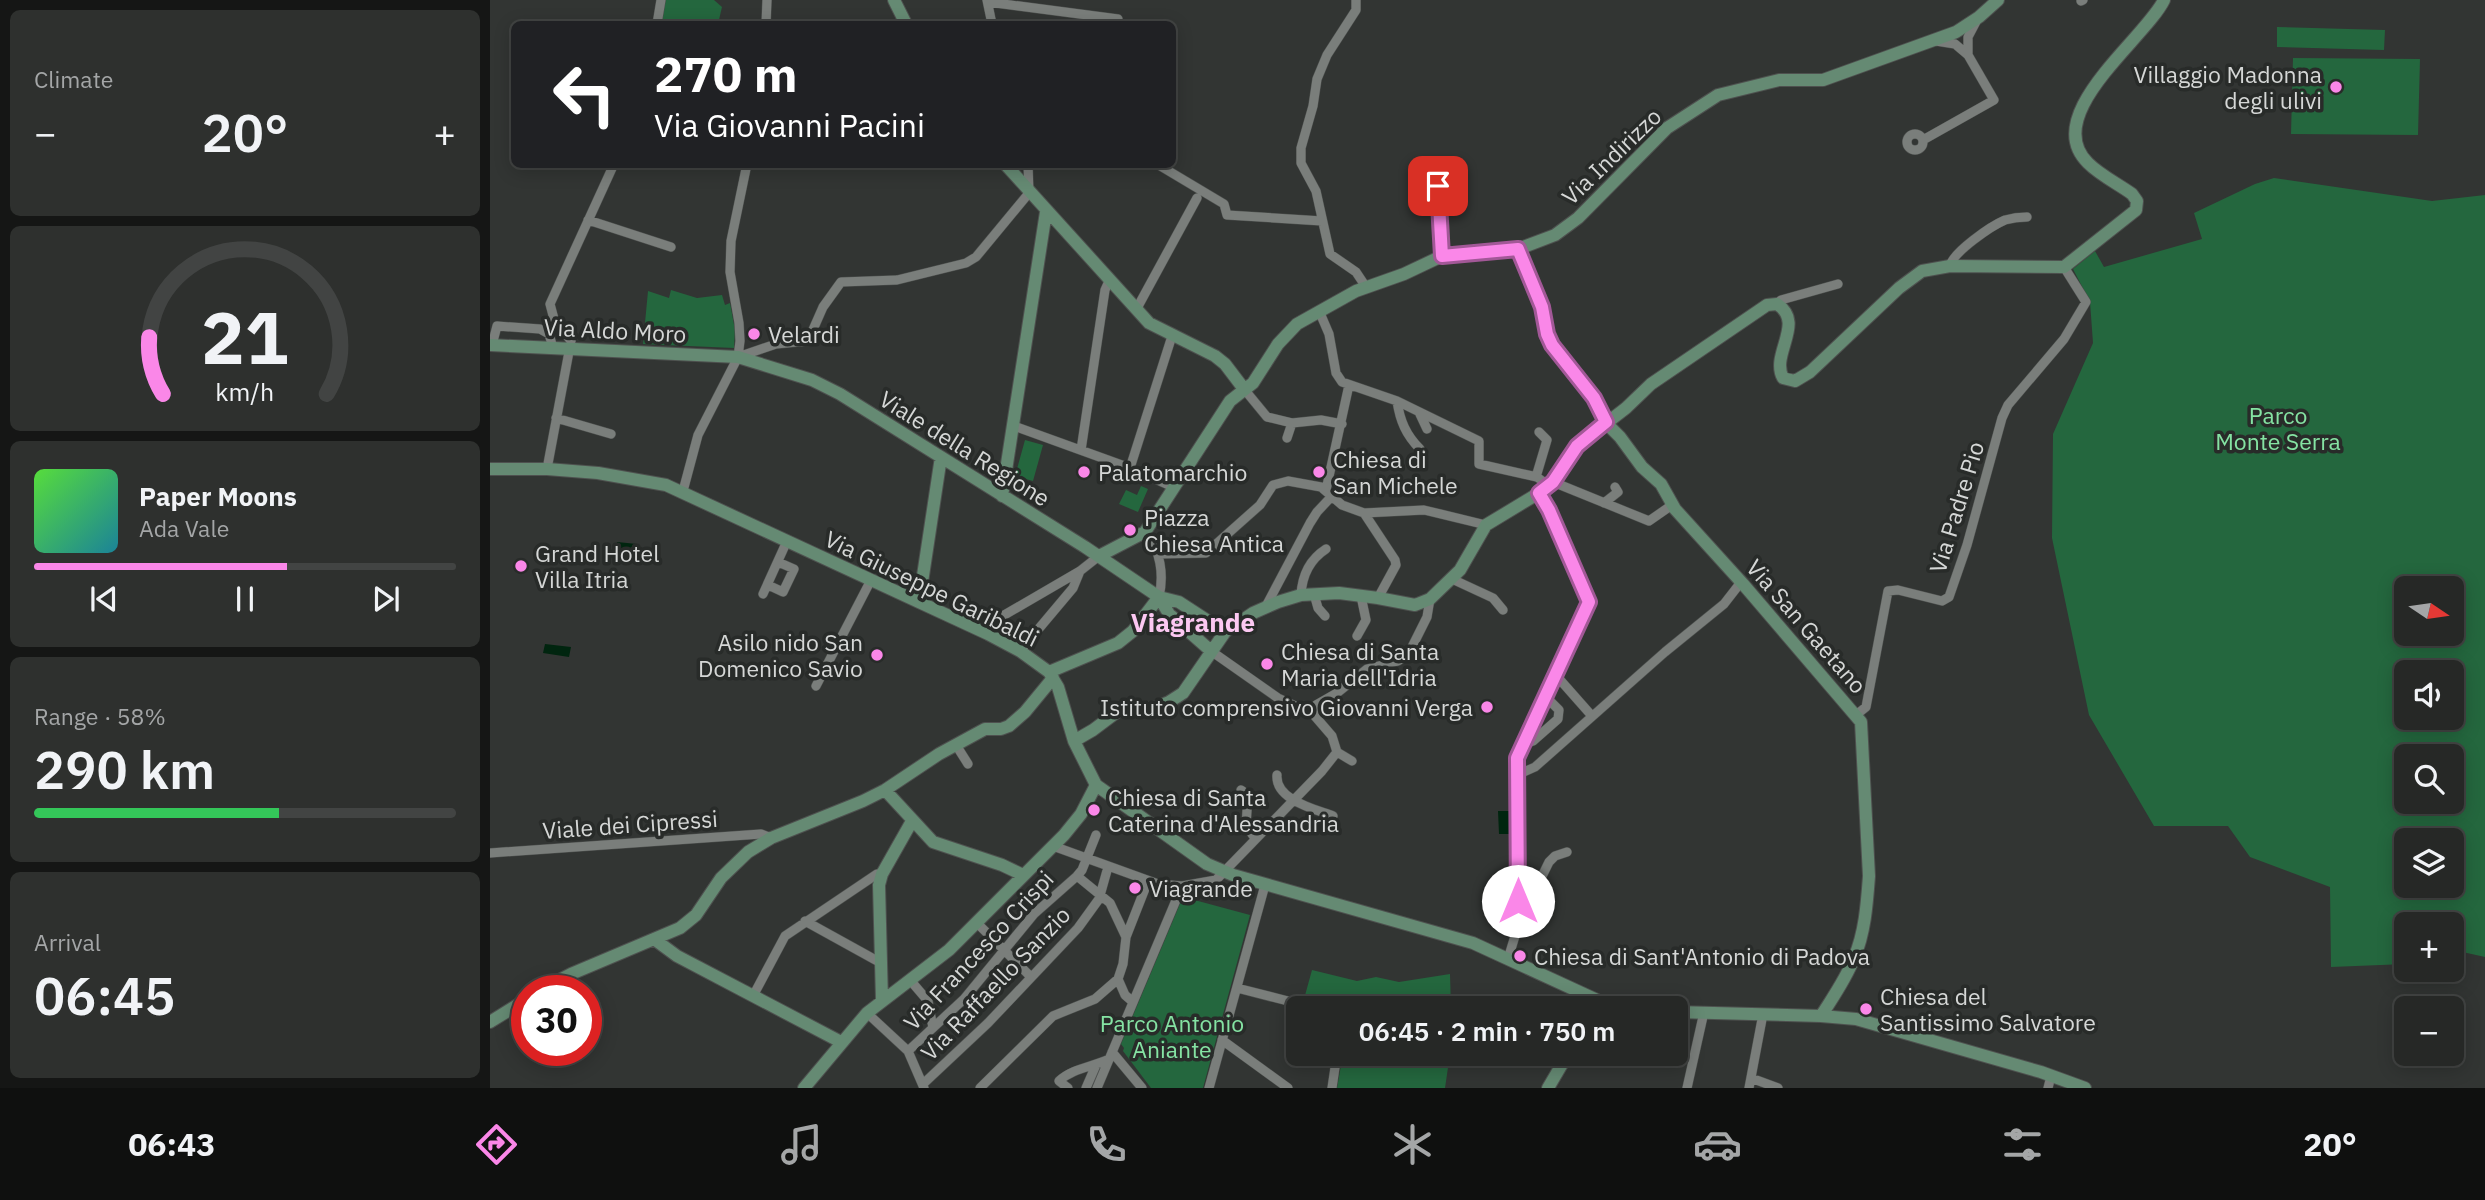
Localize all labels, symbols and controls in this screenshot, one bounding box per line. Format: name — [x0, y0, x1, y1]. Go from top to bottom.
text: 270 m — [654, 42, 798, 105]
icon: left — [539, 49, 630, 140]
place label: Villaggio Madonna degli ulivi — [2134, 59, 2322, 115]
text: Climate — [34, 64, 113, 94]
marker: Villaggio Madonna degli ulivi — [2328, 79, 2344, 95]
text: 20° — [202, 99, 288, 166]
street label: Via Indirizzo — [1555, 101, 1667, 211]
text: Via Giovanni Pacini — [654, 104, 925, 146]
text: − — [34, 108, 57, 157]
text: + — [433, 108, 456, 157]
pin — [1408, 156, 1468, 216]
icon: arrive — [1419, 167, 1457, 205]
text: 21 — [201, 290, 289, 385]
street label: Via Aldo Moro — [543, 311, 687, 349]
place label: Velardi — [768, 319, 840, 349]
marker: Velardi — [746, 326, 762, 342]
text: km/h — [216, 375, 274, 408]
street label: Viale della Regione — [874, 383, 1056, 513]
park label: Parco Monte Serra — [2215, 400, 2341, 456]
street label: Via Padre Pio — [1922, 438, 1990, 576]
place label: Chiesa di San Michele — [1333, 444, 1458, 500]
place label: Palatomarchio — [1098, 457, 1247, 487]
marker: Palatomarchio — [1076, 464, 1092, 480]
marker: Chiesa di San Michele — [1311, 464, 1327, 480]
text: Paper Moons — [139, 479, 297, 513]
place label: Piazza Chiesa Antica — [1144, 502, 1284, 558]
text: Ada Vale — [139, 513, 229, 543]
marker: Piazza Chiesa Antica — [1122, 522, 1138, 538]
street label: Via Giuseppe Garibaldi — [820, 523, 1044, 653]
place label: Grand Hotel Villa Itria — [535, 538, 659, 594]
street label: Via San Gaetano — [1740, 552, 1874, 700]
marker: Grand Hotel Villa Itria — [513, 558, 529, 574]
north arrow — [2394, 576, 2464, 646]
map controls — [2394, 576, 2464, 1066]
icon: previous — [85, 580, 123, 618]
icon: pause — [226, 580, 264, 618]
icon: next — [367, 580, 405, 618]
district label: Viagrande — [1131, 605, 1255, 639]
place label: Asilo nido San Domenico Savio — [698, 627, 863, 683]
place label: Chiesa di Santa Maria dell'Idria — [1281, 636, 1439, 692]
marker: Asilo nido San Domenico Savio — [869, 647, 885, 663]
marker: Chiesa di Santa Maria dell'Idria — [1259, 656, 1275, 672]
button: sound — [2394, 660, 2464, 730]
place label: Istituto comprensivo Giovanni Verga — [1100, 692, 1473, 722]
marker: Istituto comprensivo Giovanni Verga — [1479, 699, 1495, 715]
text: Range · 58% — [34, 701, 166, 731]
text: 290 km — [34, 736, 215, 803]
button: search — [2394, 744, 2464, 814]
place label: Chiesa di Santa Caterina d'Alessandria — [1108, 782, 1339, 838]
marker: Chiesa di Santa Caterina d'Alessandria — [1086, 802, 1102, 818]
street label: Viale dei Cipressi — [541, 803, 719, 845]
button: layers — [2394, 828, 2464, 898]
street label: Via Francesco Crispi — [896, 864, 1060, 1036]
position arrow — [1481, 864, 1555, 938]
place label: Viagrande — [1149, 873, 1253, 903]
marker: Viagrande — [1127, 880, 1143, 896]
street label: Via Raffaello Sanzio — [914, 900, 1076, 1066]
button: + — [2394, 912, 2464, 982]
text: Arrival — [34, 927, 101, 957]
place label: Chiesa di Sant'Antonio di Padova — [1534, 941, 1870, 971]
marker: Chiesa di Sant'Antonio di Padova — [1512, 948, 1528, 964]
text: 06:45 — [34, 962, 175, 1029]
speed limit sign: 30 — [511, 975, 602, 1066]
place label: Chiesa del Santissimo Salvatore — [1880, 981, 2096, 1037]
button: − — [2394, 996, 2464, 1066]
marker: Chiesa del Santissimo Salvatore — [1858, 1001, 1874, 1017]
park label: Parco Antonio Aniante — [1100, 1008, 1244, 1064]
text: 06:45 · 2 min · 750 m — [1359, 1014, 1615, 1048]
icon: directions — [472, 1120, 521, 1169]
icon: music — [777, 1120, 826, 1169]
icon: phone — [1082, 1120, 1131, 1169]
icon: climate — [1388, 1120, 1437, 1169]
icon: car — [1693, 1120, 1742, 1169]
icon: filters — [1998, 1120, 2047, 1169]
text: 06:43 — [128, 1123, 216, 1165]
text: 20° — [2303, 1123, 2357, 1165]

